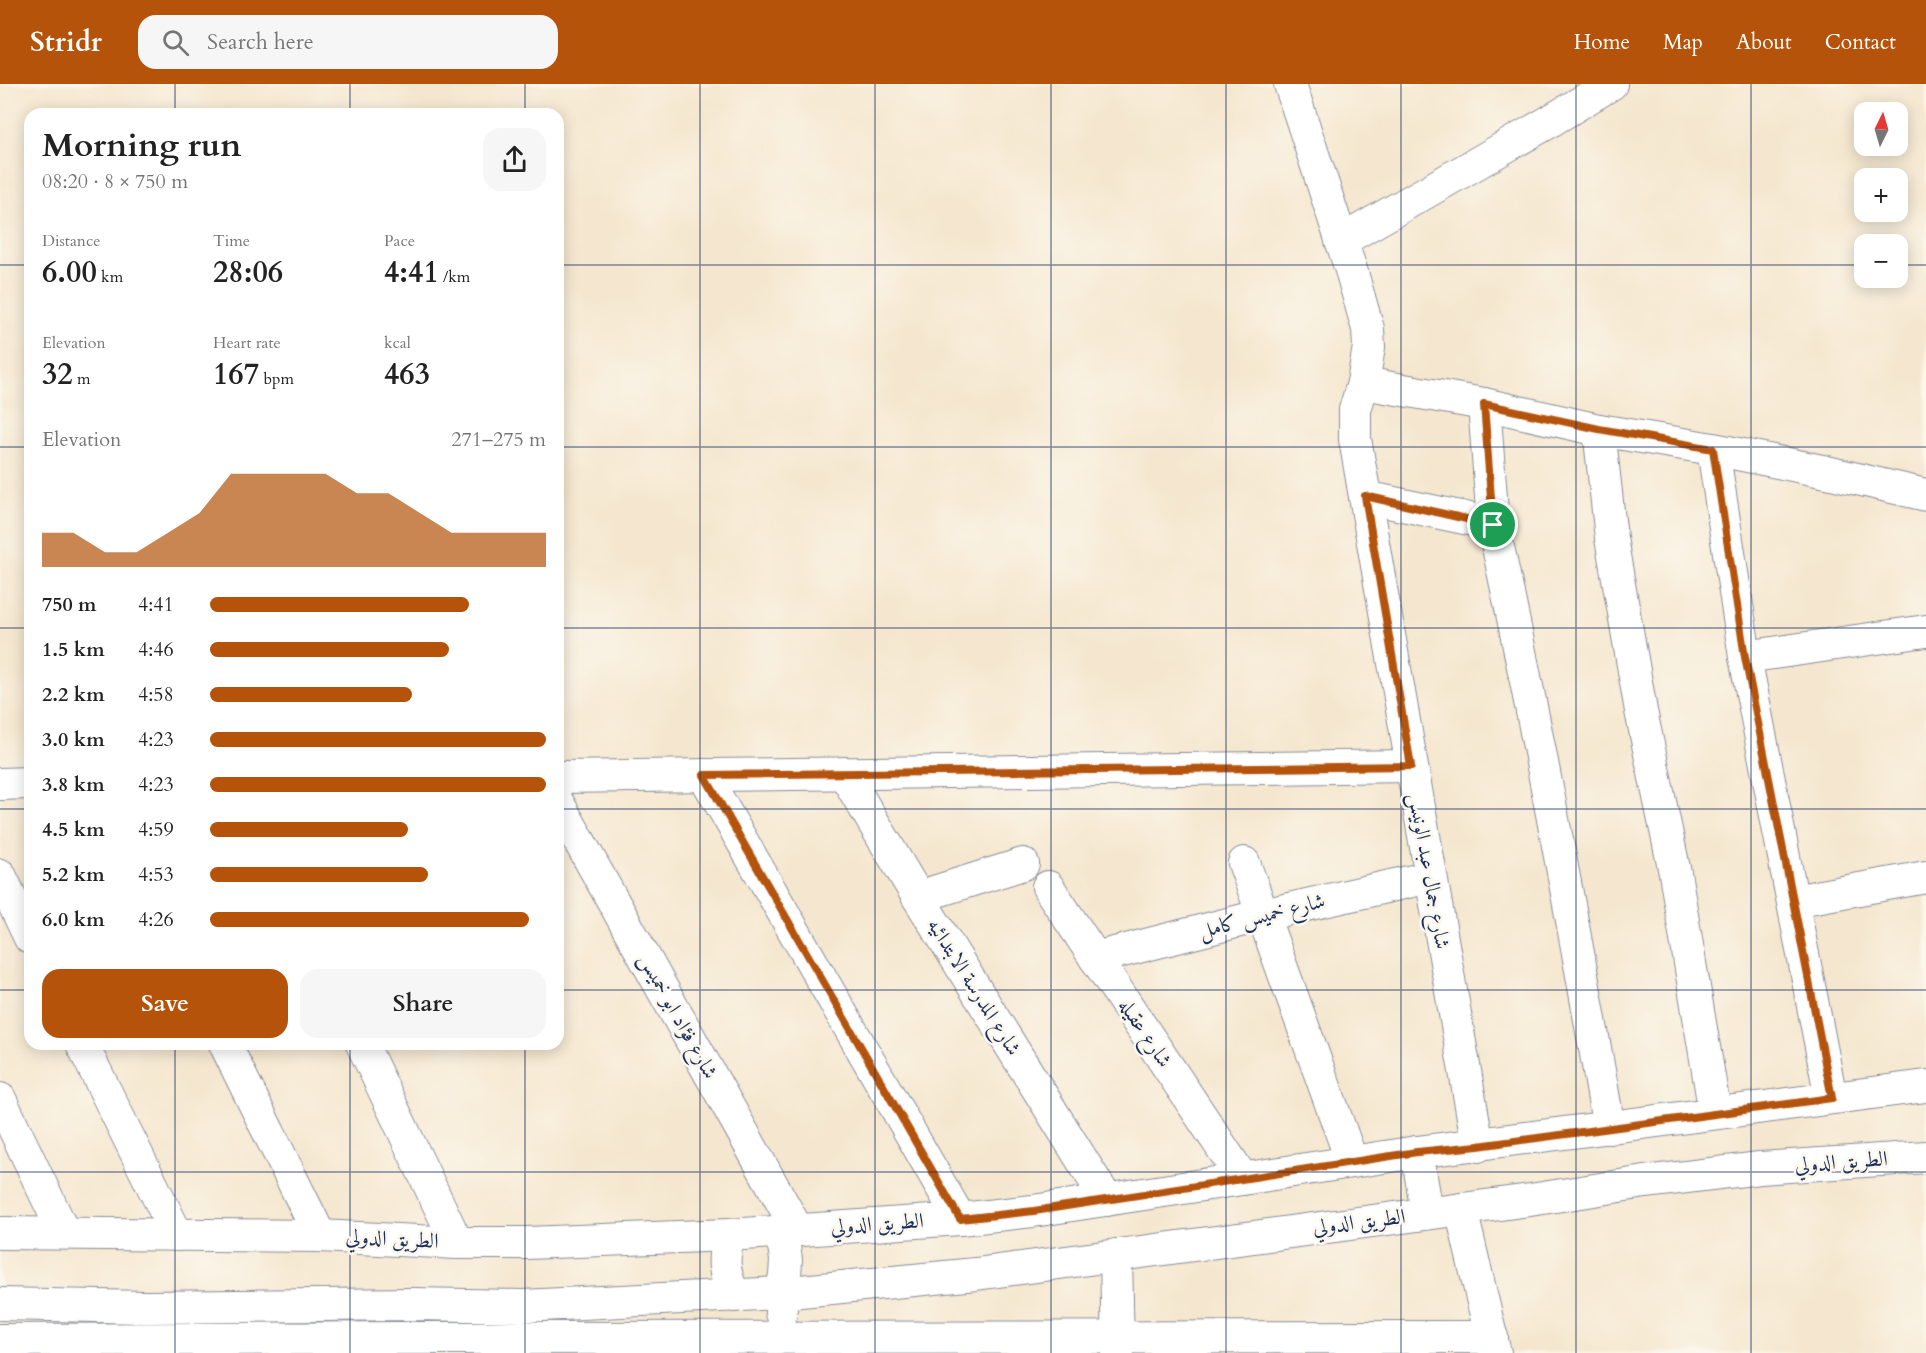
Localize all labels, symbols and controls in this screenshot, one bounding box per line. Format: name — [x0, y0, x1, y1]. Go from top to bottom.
search box — [138, 15, 558, 69]
text: Stridr — [30, 23, 102, 61]
icon: search — [159, 26, 192, 59]
text: Search here — [207, 27, 314, 57]
text: Home — [1574, 28, 1630, 57]
text: Map — [1663, 28, 1703, 57]
text: About — [1736, 28, 1792, 57]
text: Contact — [1825, 28, 1896, 57]
north arrow — [1854, 102, 1908, 156]
map controls — [1854, 102, 1908, 288]
text: Morning run — [42, 123, 242, 168]
button: share — [483, 128, 546, 191]
text: 08:20 · 8 × 750 m — [42, 168, 188, 195]
button: + — [1854, 168, 1908, 222]
text: Distance — [42, 230, 100, 252]
text: Time — [213, 230, 250, 252]
text: Pace — [384, 230, 415, 252]
button: − — [1854, 234, 1908, 288]
text: 6.00 — [42, 252, 97, 293]
text: 28:06 — [213, 252, 283, 293]
text: 4:41 — [384, 252, 439, 293]
text: km — [97, 266, 123, 288]
text: /km — [439, 266, 470, 288]
text: Elevation — [42, 332, 106, 354]
text: Heart rate — [213, 332, 281, 354]
text: kcal — [384, 332, 411, 354]
text: 32 — [42, 354, 73, 395]
text: 167 — [213, 354, 259, 395]
text: 463 — [384, 354, 430, 395]
text: m — [73, 368, 91, 390]
text: bpm — [259, 368, 294, 390]
text: Elevation — [42, 426, 121, 453]
text: 271–275 m — [451, 426, 546, 453]
pin — [1467, 499, 1518, 550]
icon: arrive — [1476, 508, 1509, 541]
text: 750 m — [42, 591, 97, 618]
text: 4:41 — [138, 591, 174, 618]
text: 1.5 km — [42, 636, 105, 663]
text: 4:46 — [138, 636, 174, 663]
text: 2.2 km — [42, 681, 105, 708]
text: 4:58 — [138, 681, 174, 708]
text: 3.0 km — [42, 726, 105, 753]
text: 4:23 — [138, 726, 174, 753]
text: 3.8 km — [42, 771, 105, 798]
text: 4:23 — [138, 771, 174, 798]
street label: شارع جمال عبد الونيس — [1398, 791, 1457, 952]
text: 4.5 km — [42, 816, 105, 843]
text: 4:59 — [138, 816, 174, 843]
text: 5.2 km — [42, 861, 105, 888]
text: 4:53 — [138, 861, 174, 888]
street label: شارع خميس كامل — [1196, 886, 1329, 949]
text: 6.0 km — [42, 906, 105, 933]
text: 4:26 — [138, 906, 174, 933]
street label: شارع المدرسة الابتدائيه — [918, 913, 1028, 1063]
street label: شارع فؤاد ابو خميس — [629, 948, 725, 1086]
button: Save — [42, 969, 288, 1038]
button: Share — [300, 969, 546, 1038]
street label: شارع عقيله — [1109, 993, 1179, 1075]
street label: الطريق الدولي — [1794, 1144, 1889, 1182]
street label: الطريق الدولي — [1311, 1202, 1407, 1244]
street label: الطريق الدولي — [830, 1206, 925, 1244]
street label: الطريق الدولي — [345, 1222, 439, 1258]

